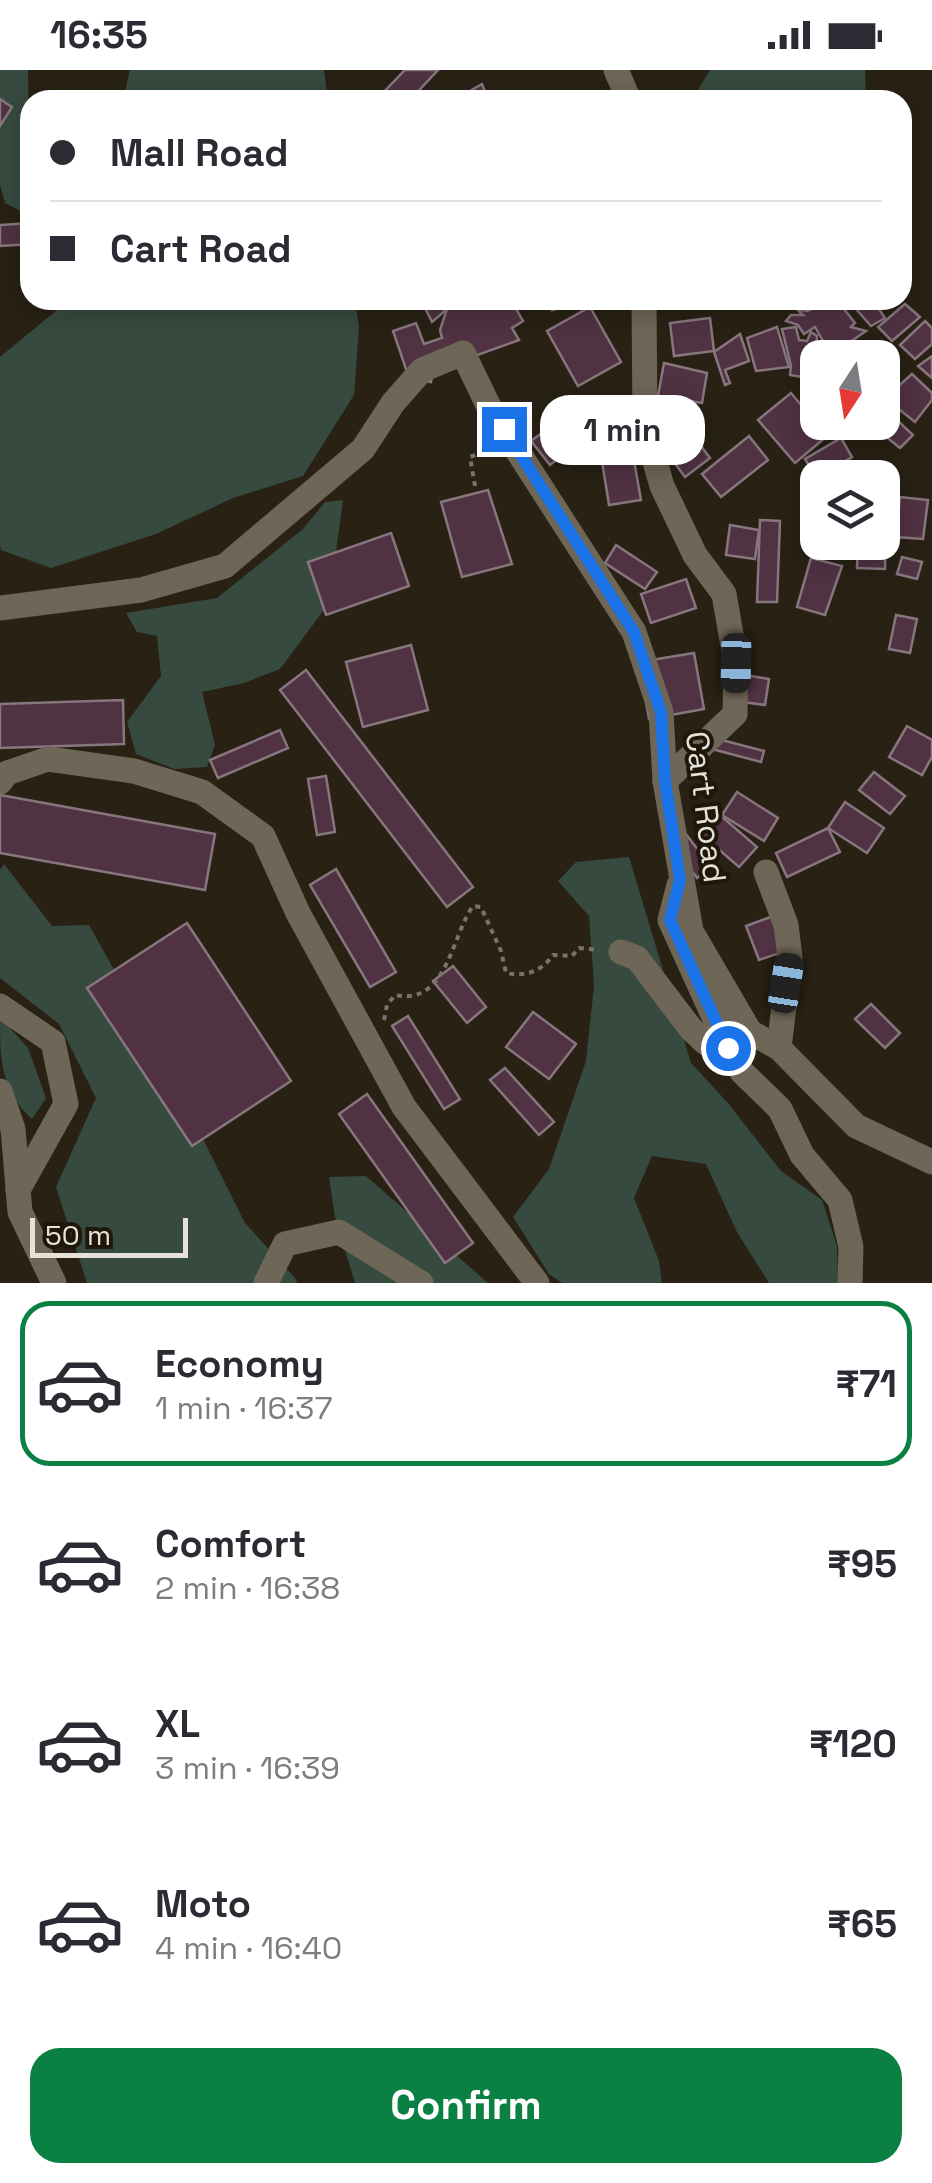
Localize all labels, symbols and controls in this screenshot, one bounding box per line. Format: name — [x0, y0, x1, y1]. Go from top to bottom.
text: 16:35 — [50, 11, 148, 59]
text: Mall Road — [110, 129, 288, 177]
text: Cart Road — [110, 225, 292, 273]
north arrow — [800, 340, 900, 440]
map controls — [800, 340, 900, 560]
callout: 1 min — [539, 394, 704, 464]
route end — [482, 407, 527, 452]
text: 1 min — [583, 410, 662, 450]
button: layers — [800, 460, 900, 560]
car — [720, 633, 752, 693]
street label: Cart Road — [677, 729, 735, 885]
car — [766, 951, 806, 1015]
route start — [706, 1026, 751, 1071]
scale bar — [30, 1213, 188, 1258]
text: 50 m — [45, 1217, 111, 1253]
icon: car — [35, 1339, 125, 1429]
text: Economy — [155, 1340, 324, 1388]
text: ₹71 — [836, 1360, 897, 1408]
text: 1 min · 16:37 — [155, 1388, 332, 1428]
icon: car — [35, 1519, 125, 1609]
text: Comfort — [155, 1520, 306, 1568]
text: ₹95 — [827, 1540, 897, 1588]
text: 2 min · 16:38 — [155, 1568, 340, 1608]
icon: car — [35, 1699, 125, 1789]
text: XL — [155, 1700, 200, 1748]
text: ₹120 — [809, 1720, 897, 1768]
text: 3 min · 16:39 — [155, 1748, 340, 1788]
icon: car — [35, 1879, 125, 1969]
text: Moto — [155, 1880, 251, 1928]
text: ₹65 — [827, 1900, 897, 1948]
text: 4 min · 16:40 — [155, 1928, 342, 1968]
button: Confirm — [30, 2048, 902, 2163]

